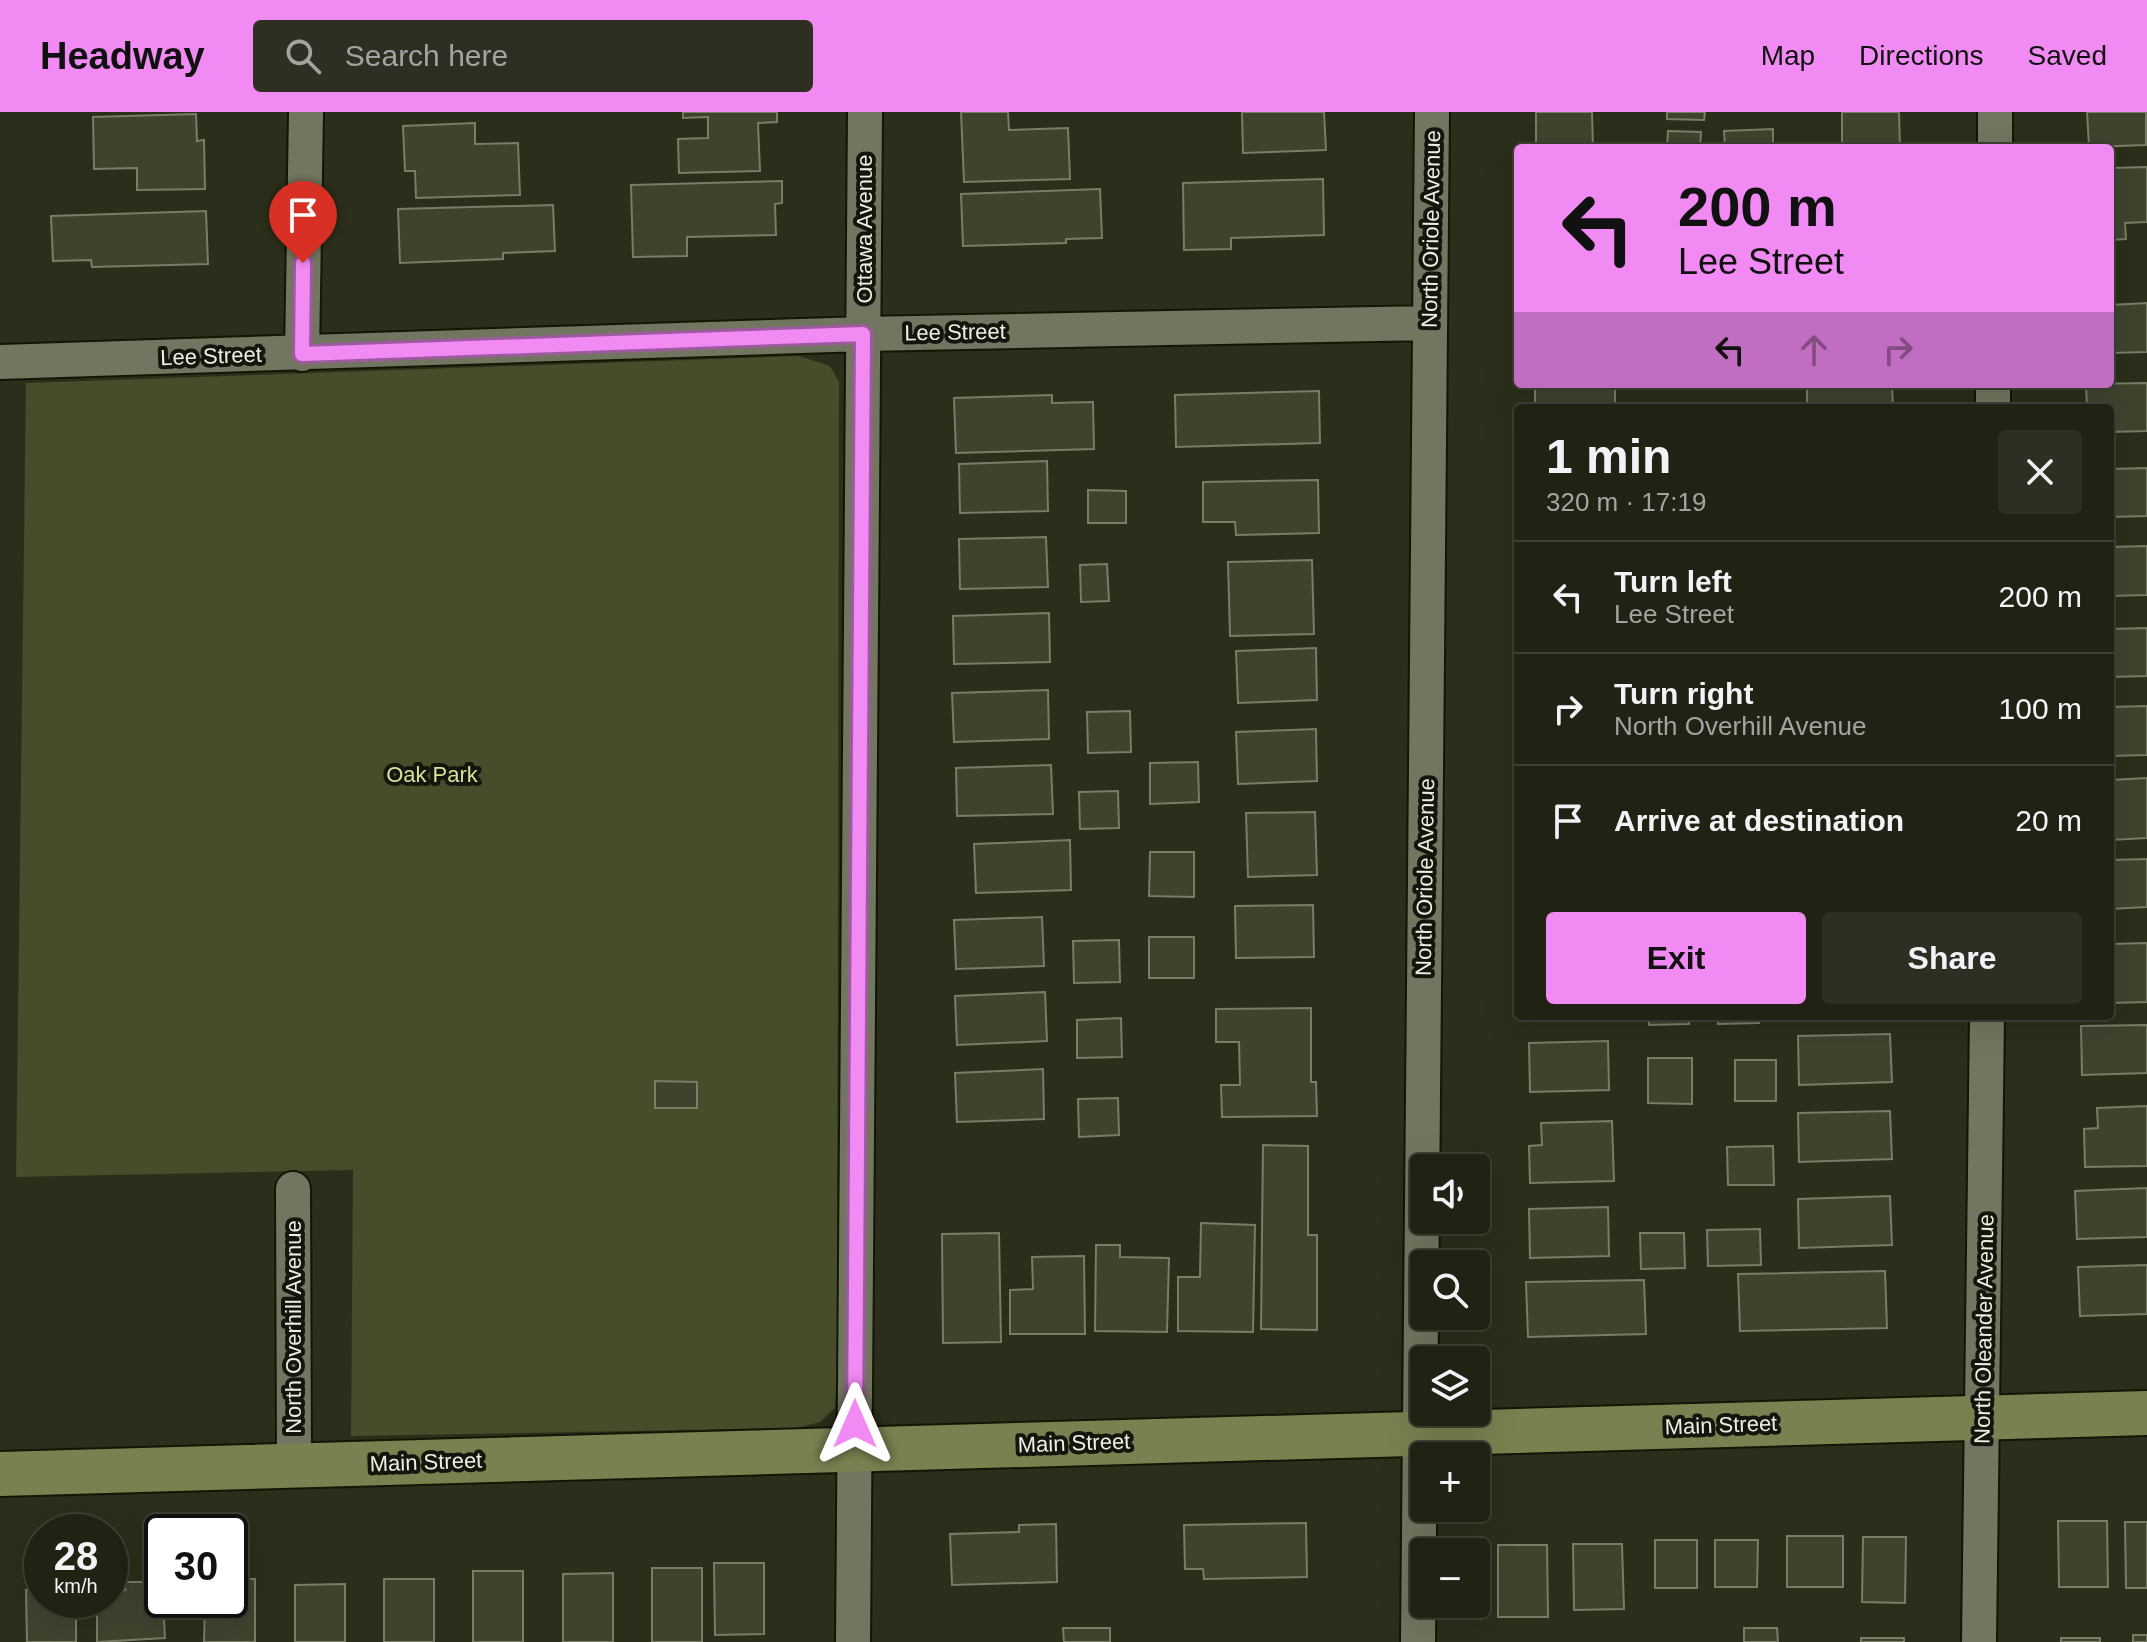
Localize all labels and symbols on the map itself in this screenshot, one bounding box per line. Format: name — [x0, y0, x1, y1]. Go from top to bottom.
street label: North Oriole Avenue — [1417, 130, 1445, 328]
street label: Ottawa Avenue — [852, 155, 877, 303]
pin — [269, 181, 337, 263]
street label: Lee Street — [904, 319, 1006, 345]
street label: Lee Street — [160, 342, 262, 370]
park label: Oak Park — [386, 762, 479, 787]
street label: North Oriole Avenue — [1411, 778, 1439, 976]
street label: North Oleander Avenue — [1969, 1214, 1999, 1444]
street label: North Overhill Avenue — [281, 1220, 306, 1434]
position arrow — [813, 1382, 897, 1466]
street label: Main Street — [1664, 1411, 1778, 1439]
street label: Main Street — [1017, 1429, 1131, 1457]
street label: Main Street — [369, 1448, 483, 1476]
speed limit sign: 30 — [144, 1514, 248, 1618]

